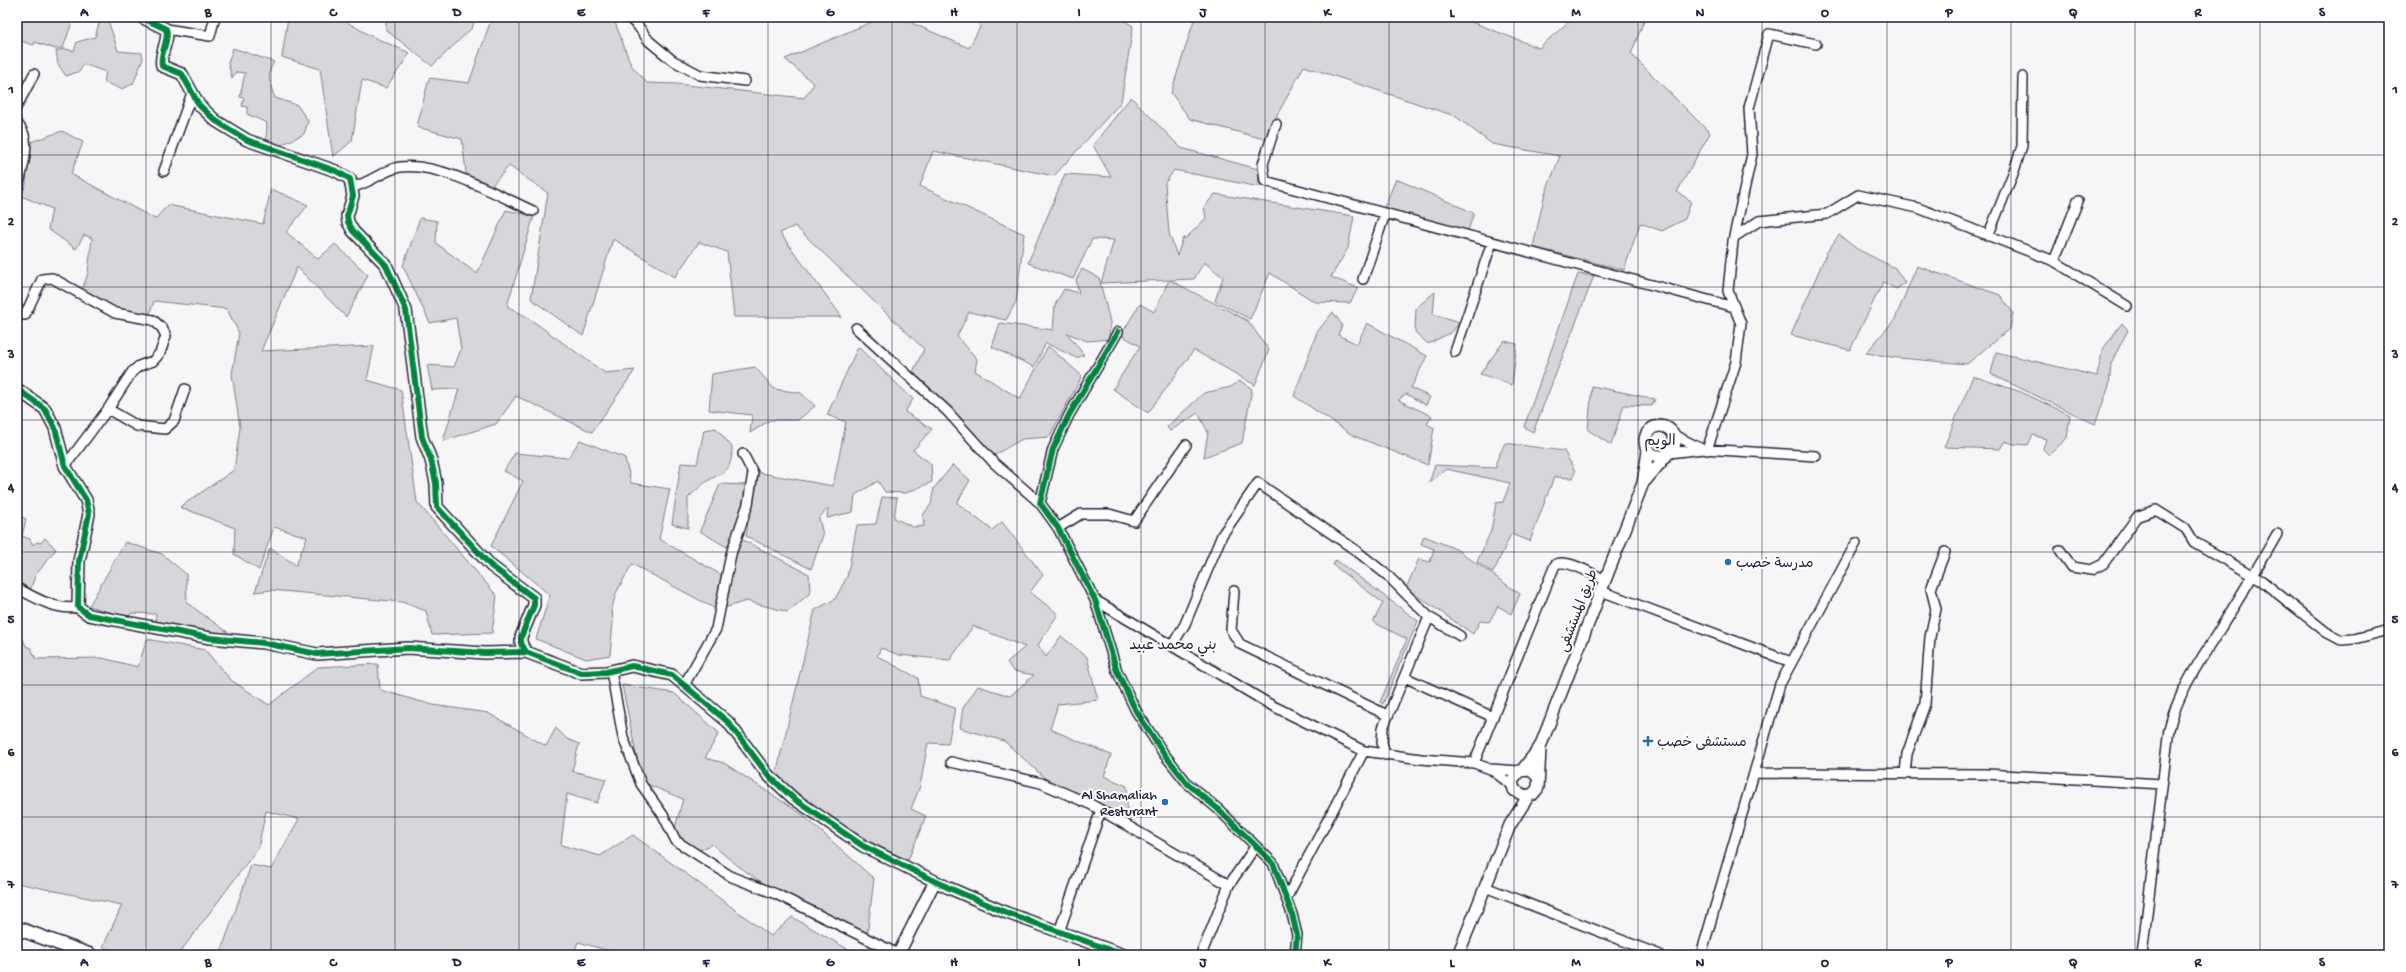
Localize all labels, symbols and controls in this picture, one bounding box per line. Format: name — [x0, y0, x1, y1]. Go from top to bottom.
text: A — [79, 6, 89, 21]
text: B — [204, 6, 213, 21]
text: C — [328, 6, 338, 21]
text: D — [452, 6, 462, 21]
text: E — [577, 6, 586, 21]
text: F — [702, 6, 711, 21]
text: G — [826, 6, 835, 21]
text: H — [950, 6, 958, 21]
text: I — [1077, 6, 1081, 21]
text: J — [1199, 6, 1208, 21]
text: K — [1322, 6, 1332, 21]
text: L — [1450, 6, 1456, 21]
text: M — [1571, 6, 1581, 21]
text: N — [1696, 6, 1705, 21]
text: O — [1821, 6, 1829, 21]
text: P — [1944, 6, 1953, 21]
text: Q — [2069, 6, 2078, 21]
text: R — [2194, 6, 2203, 21]
text: S — [2319, 6, 2326, 21]
text: 1 — [7, 83, 14, 98]
text: 1 — [2391, 83, 2398, 98]
text: 2 — [8, 215, 15, 230]
text: 2 — [2392, 215, 2399, 230]
text: 3 — [7, 348, 15, 363]
text: 3 — [2391, 348, 2399, 363]
district label: الويم — [1644, 433, 1676, 452]
text: 4 — [7, 481, 15, 496]
text: 4 — [2391, 481, 2399, 496]
place label: مدرسة خصب — [1736, 556, 1814, 573]
marker: مدرسة خصب — [1723, 557, 1733, 567]
street label: طريق المستشفى — [1556, 567, 1603, 655]
text: 5 — [8, 613, 15, 628]
text: 5 — [2392, 613, 2399, 628]
district label: بني محمد عبيد — [1129, 637, 1217, 657]
marker: مستشفى خصب — [1642, 735, 1654, 747]
place label: مستشفى خصب — [1657, 735, 1747, 752]
text: 6 — [8, 746, 15, 761]
text: 6 — [2392, 746, 2399, 761]
place label: Al Shamaliah Resturant — [1081, 788, 1158, 821]
marker: Al Shamaliah Resturant — [1160, 797, 1170, 807]
text: 7 — [7, 878, 16, 893]
text: 7 — [2391, 878, 2400, 893]
text: A — [79, 956, 89, 971]
text: B — [204, 956, 213, 971]
text: C — [328, 956, 338, 971]
text: D — [452, 956, 462, 971]
text: E — [577, 956, 586, 971]
text: F — [702, 956, 711, 971]
text: G — [826, 956, 835, 971]
text: H — [950, 956, 958, 971]
text: I — [1077, 956, 1081, 971]
text: J — [1199, 956, 1208, 971]
text: K — [1322, 956, 1332, 971]
text: L — [1450, 956, 1456, 971]
text: M — [1571, 956, 1581, 971]
text: N — [1696, 956, 1705, 971]
text: O — [1821, 956, 1829, 971]
text: P — [1944, 956, 1953, 971]
text: Q — [2069, 956, 2078, 971]
text: R — [2194, 956, 2203, 971]
text: S — [2319, 956, 2326, 971]

